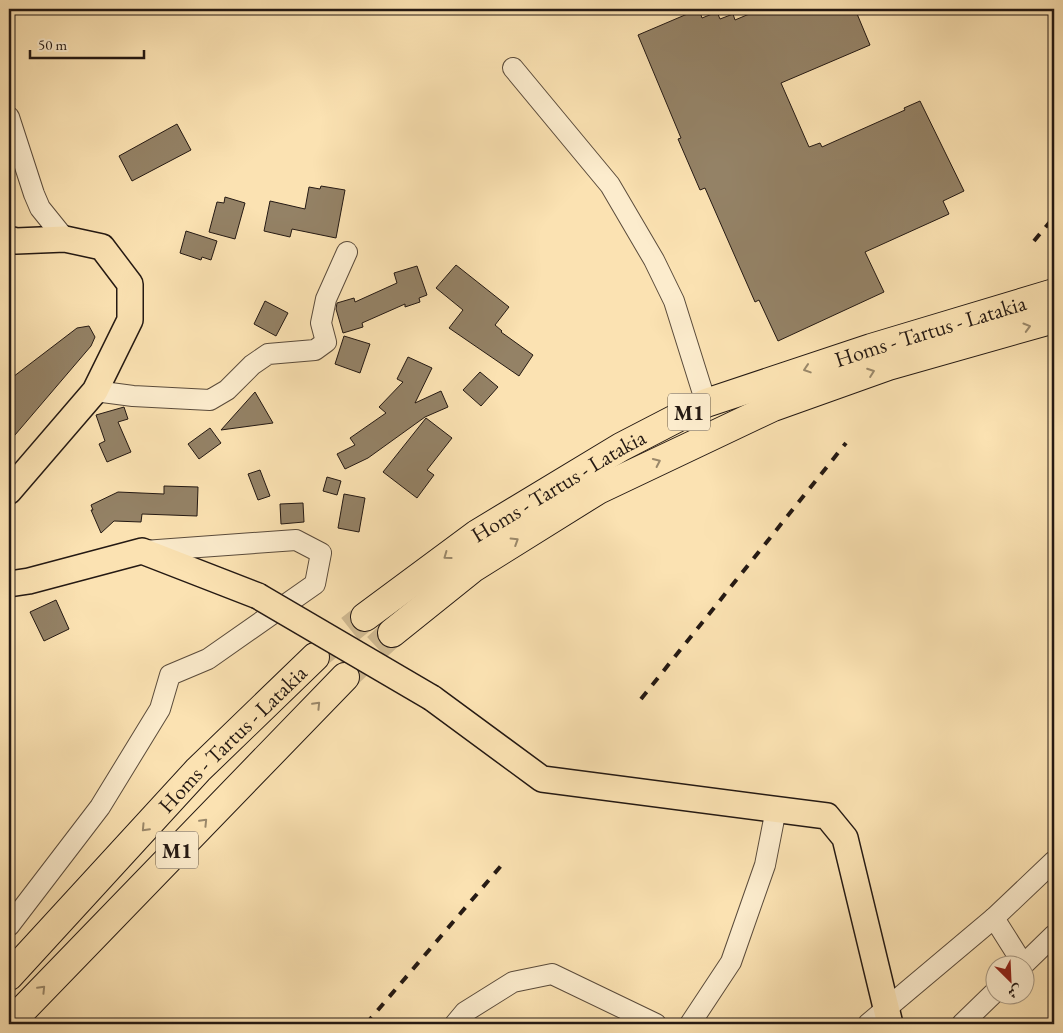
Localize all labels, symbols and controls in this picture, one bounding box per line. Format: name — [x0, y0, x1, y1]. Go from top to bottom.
scale bar — [30, 28, 144, 60]
text: 50 m — [38, 35, 67, 54]
street label: Homs - Tartus - Latakia — [831, 288, 1030, 374]
one-way arrow — [1022, 322, 1030, 332]
one-way arrow — [803, 364, 812, 374]
one-way arrow — [866, 368, 874, 378]
road number: M1 — [668, 394, 710, 431]
street label: Homs - Tartus - Latakia — [465, 422, 651, 549]
one-way arrow — [652, 458, 661, 468]
one-way arrow — [510, 538, 519, 548]
one-way arrow — [443, 550, 453, 559]
street label: Homs - Tartus - Latakia — [152, 658, 313, 819]
one-way arrow — [312, 702, 321, 711]
one-way arrow — [198, 819, 207, 828]
one-way arrow — [142, 822, 151, 831]
road number: M1 — [156, 832, 198, 868]
north arrow — [986, 956, 1036, 1006]
text: ش — [1005, 981, 1025, 1003]
one-way arrow — [36, 985, 45, 994]

